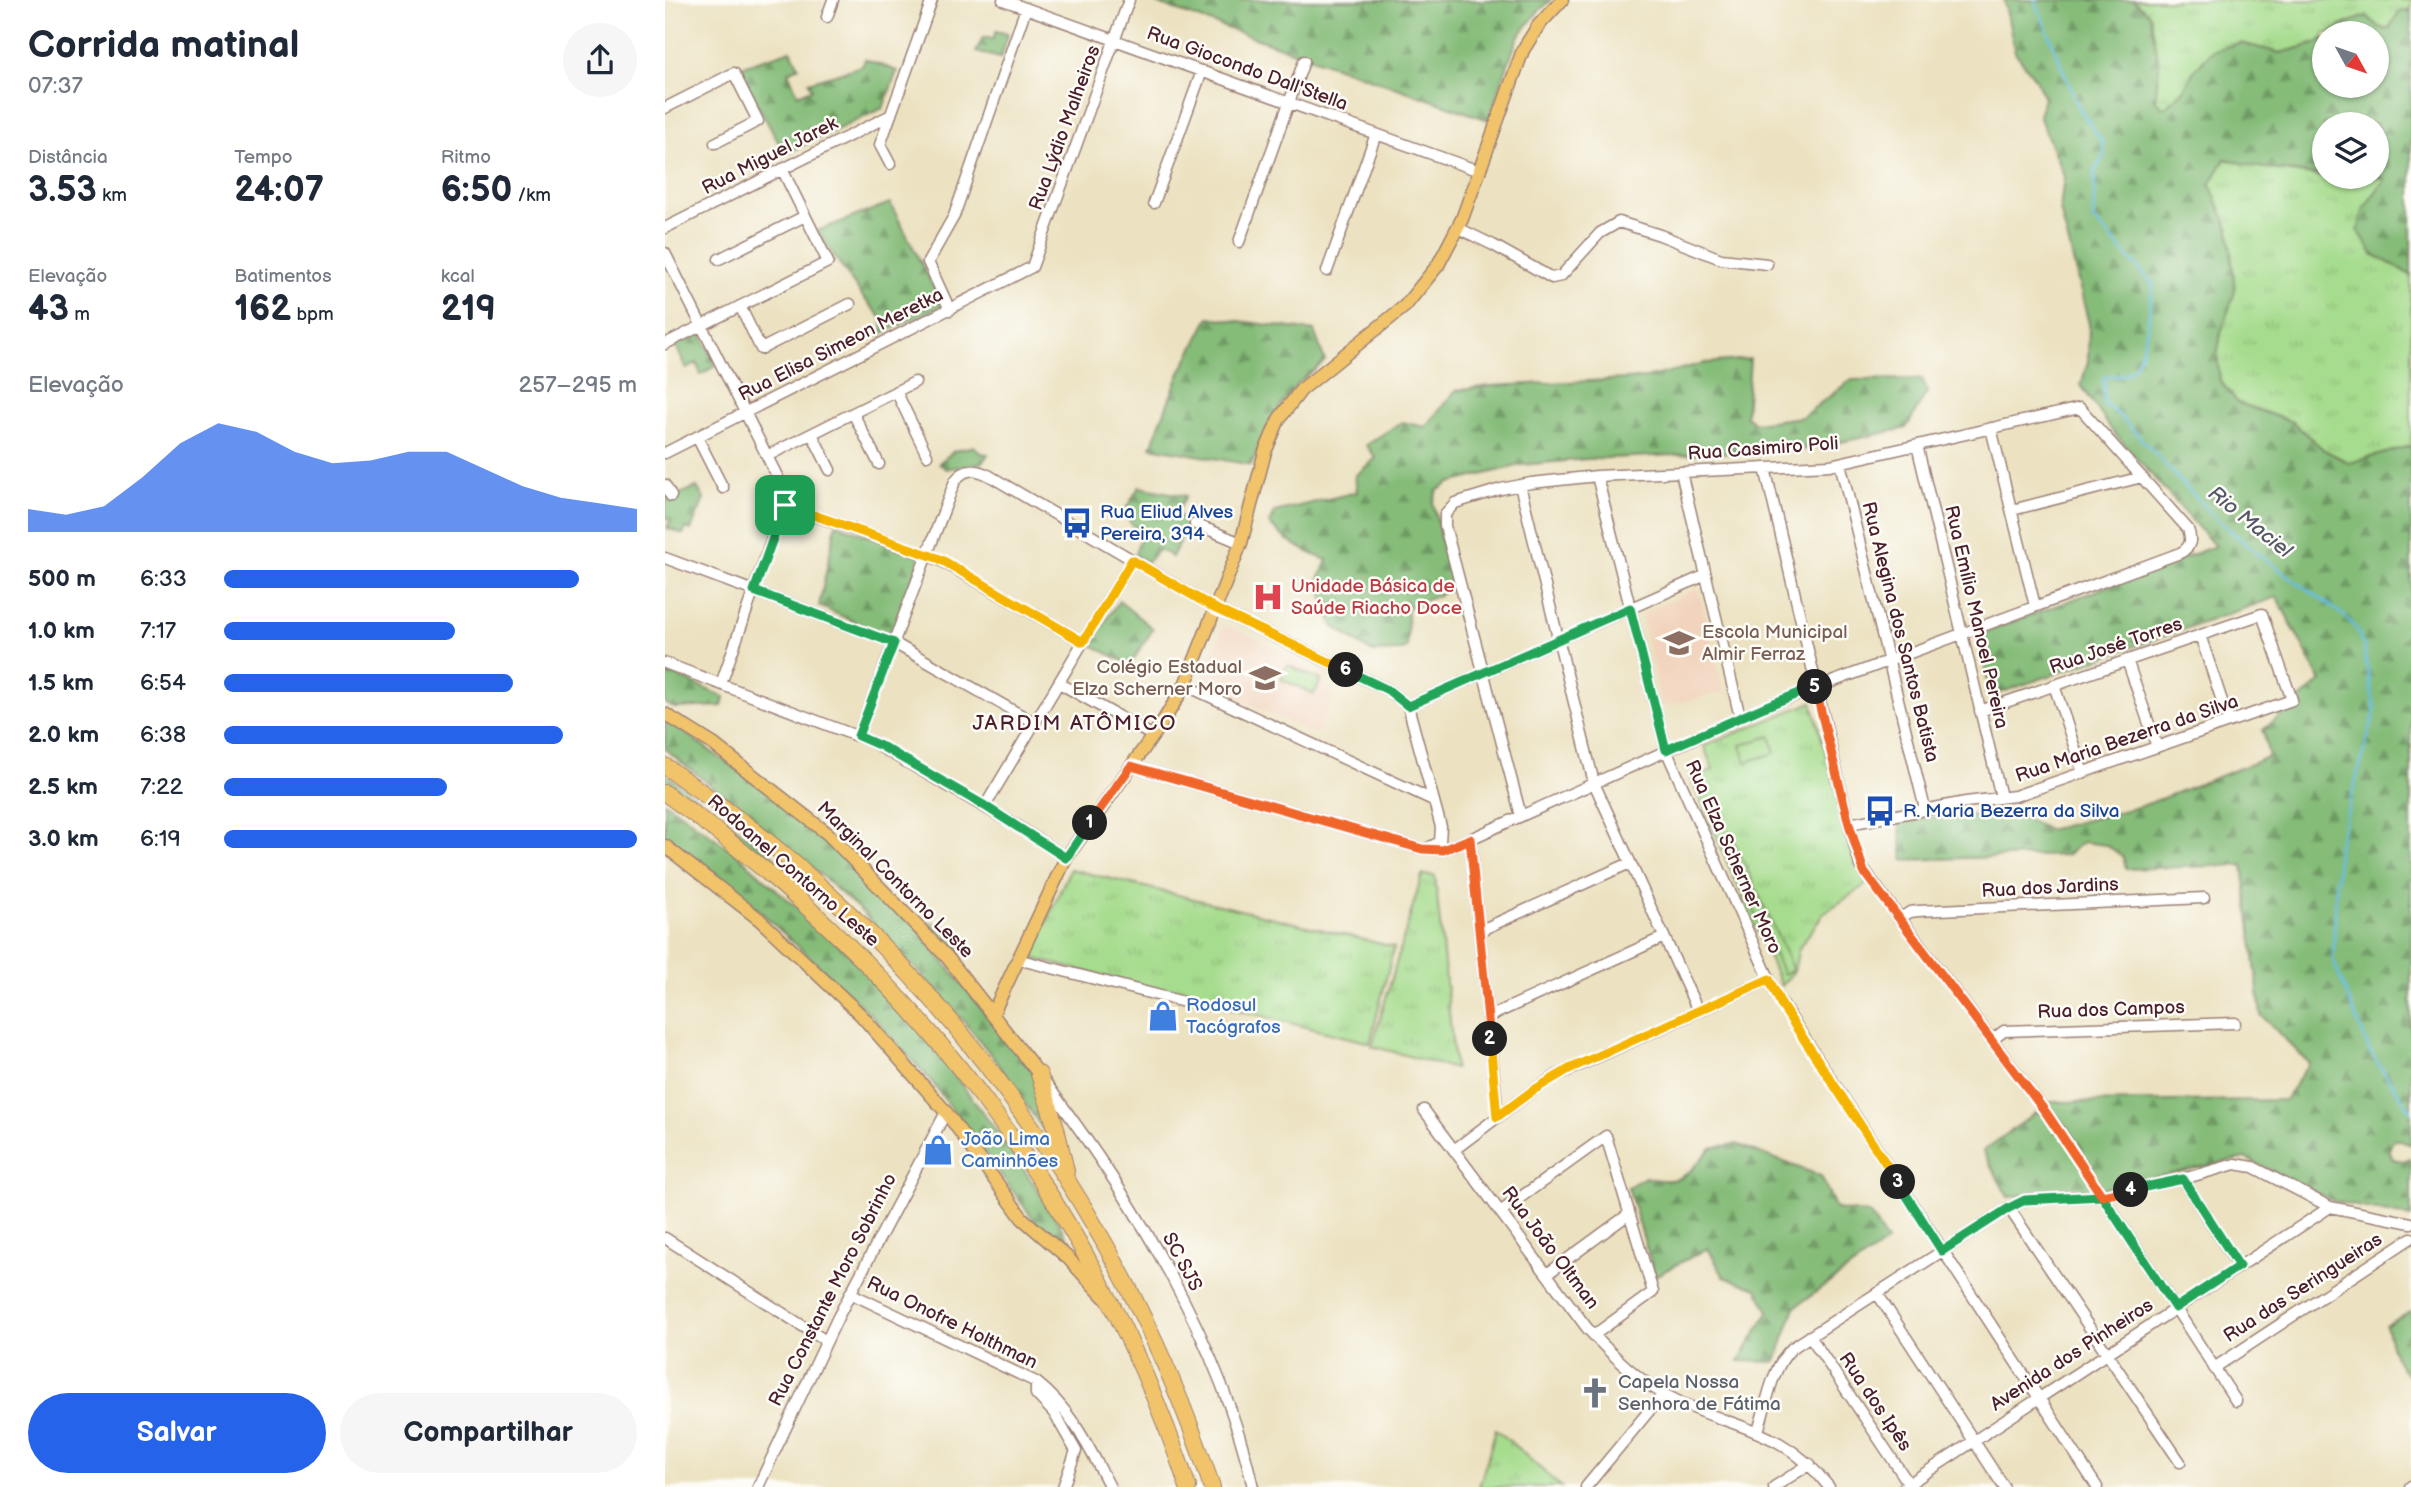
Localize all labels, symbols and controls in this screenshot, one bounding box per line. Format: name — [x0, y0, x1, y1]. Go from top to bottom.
north arrow — [2312, 21, 2389, 98]
map controls — [2312, 21, 2389, 189]
street label: Rua Giocondo Dall'Stella — [1143, 22, 1351, 116]
text: Corrida matinal — [28, 23, 299, 68]
button: share — [563, 23, 637, 97]
street label: Rua Lýdio Malheiros — [1024, 42, 1106, 214]
text: 07:37 — [28, 72, 83, 100]
street label: Rua Miguel Jarek — [698, 112, 842, 200]
button: layers — [2312, 112, 2389, 189]
text: Distância — [28, 146, 108, 169]
text: Tempo — [234, 146, 293, 169]
text: Ritmo — [441, 146, 491, 169]
text: 3.53 — [28, 169, 97, 212]
text: 24:07 — [234, 169, 324, 212]
text: 6:50 — [441, 169, 512, 212]
text: km — [97, 184, 127, 207]
text: /km — [512, 184, 551, 207]
text: Elevação — [28, 265, 107, 288]
text: Batimentos — [234, 265, 332, 288]
text: kcal — [441, 265, 475, 288]
street label: Rua Elisa Simeon Meretka — [735, 283, 947, 407]
text: 43 — [28, 288, 69, 331]
text: 162 — [234, 288, 291, 331]
text: 219 — [441, 288, 496, 331]
text: m — [69, 303, 90, 326]
text: bpm — [291, 303, 334, 326]
text: Elevação — [28, 371, 124, 399]
text: 257–295 m — [519, 371, 637, 399]
street label: Rua Casimiro Poli — [1687, 432, 1839, 466]
pin — [755, 475, 815, 535]
water label: Rio Maciel — [2203, 481, 2298, 564]
icon: arrive — [766, 486, 804, 524]
street label: Rua Alegina dos Santos Batista — [1856, 499, 1944, 765]
place label: Rua Eliud Alves Pereira, 394 — [1100, 501, 1233, 546]
street label: Rua Emílio Manoel Pereira — [1939, 503, 2013, 731]
bus stop icon: Rua Eliud Alves Pereira, 394 — [1060, 506, 1094, 540]
text: 500 m — [28, 565, 96, 593]
text: 6:33 — [140, 565, 187, 593]
place label: Unidade Básica de Saúde Riacho Doce — [1291, 575, 1462, 620]
hospital icon: Unidade Básica de Saúde Riacho Doce — [1251, 580, 1285, 614]
street label: Rua José Torres — [2047, 613, 2185, 679]
text: 1.0 km — [28, 617, 95, 645]
text: 7:17 — [140, 617, 176, 645]
place label: Escola Municipal Almir Ferraz — [1702, 621, 1848, 666]
school or university icon: Escola Municipal Almir Ferraz — [1662, 626, 1696, 660]
pin: 6 — [1329, 652, 1363, 688]
place label: Colégio Estadual Elza Scherner Moro — [1072, 656, 1242, 701]
text: 6 — [1340, 658, 1351, 681]
school or university icon: Colégio Estadual Elza Scherner Moro — [1248, 661, 1282, 695]
text: 1.5 km — [28, 669, 94, 697]
text: 6:54 — [140, 669, 186, 697]
pin: 5 — [1797, 670, 1833, 704]
text: 5 — [1809, 675, 1820, 698]
street label: Rua Maria Bezerra da Silva — [2013, 690, 2241, 788]
district label: JARDIM ATÔMICO — [973, 711, 1177, 736]
text: 2.0 km — [28, 721, 99, 749]
text: 6:38 — [140, 721, 186, 749]
street label: Rua Elza Scherner Moro — [1680, 757, 1786, 957]
text: 2.5 km — [28, 773, 98, 801]
text: 7:22 — [140, 773, 183, 801]
street label: Rodoanel Contorno Leste — [702, 790, 884, 952]
bus stop icon: R. Maria Bezerra da Silva — [1863, 794, 1897, 828]
street label: Marginal Contorno Leste — [812, 797, 978, 963]
place label: R. Maria Bezerra da Silva — [1903, 800, 2120, 823]
pin: 1 — [1073, 806, 1107, 840]
text: 1 — [1086, 811, 1094, 834]
text: 3.0 km — [28, 825, 99, 853]
text: 6:19 — [140, 825, 181, 853]
street label: Rua dos Jardins — [1981, 873, 2119, 903]
place label: Rodosul Tacógrafos — [1186, 994, 1281, 1039]
street label: Rua dos Campos — [2037, 996, 2185, 1024]
shop icon: Rodosul Tacógrafos — [1146, 999, 1180, 1033]
pin: 2 — [1473, 1021, 1507, 1056]
text: 2 — [1484, 1027, 1495, 1050]
place label: João Lima Caminhões — [961, 1128, 1058, 1173]
shop icon: João Lima Caminhões — [921, 1133, 955, 1167]
pin: 3 — [1881, 1164, 1915, 1200]
street label: Rua Constante Moro Sobrinho — [764, 1170, 902, 1410]
text: 3 — [1892, 1170, 1903, 1193]
pin: 4 — [2113, 1172, 2149, 1208]
text: 4 — [2125, 1178, 2136, 1201]
street label: Rua João Oltman — [1496, 1182, 1604, 1314]
street label: Rua das Seringueiras — [2219, 1228, 2387, 1348]
street label: SC SJS — [1157, 1229, 1207, 1295]
street label: Rua Onofre Holthman — [863, 1272, 1041, 1374]
street label: Avenida dos Pinheiros — [1986, 1294, 2158, 1416]
street label: Rua dos Ipês — [1834, 1348, 1916, 1456]
place label: Capela Nossa Senhora de Fátima — [1618, 1371, 1781, 1416]
church icon: Capela Nossa Senhora de Fátima — [1578, 1376, 1612, 1410]
button: Salvar — [28, 1393, 326, 1473]
button: Compartilhar — [340, 1393, 637, 1473]

